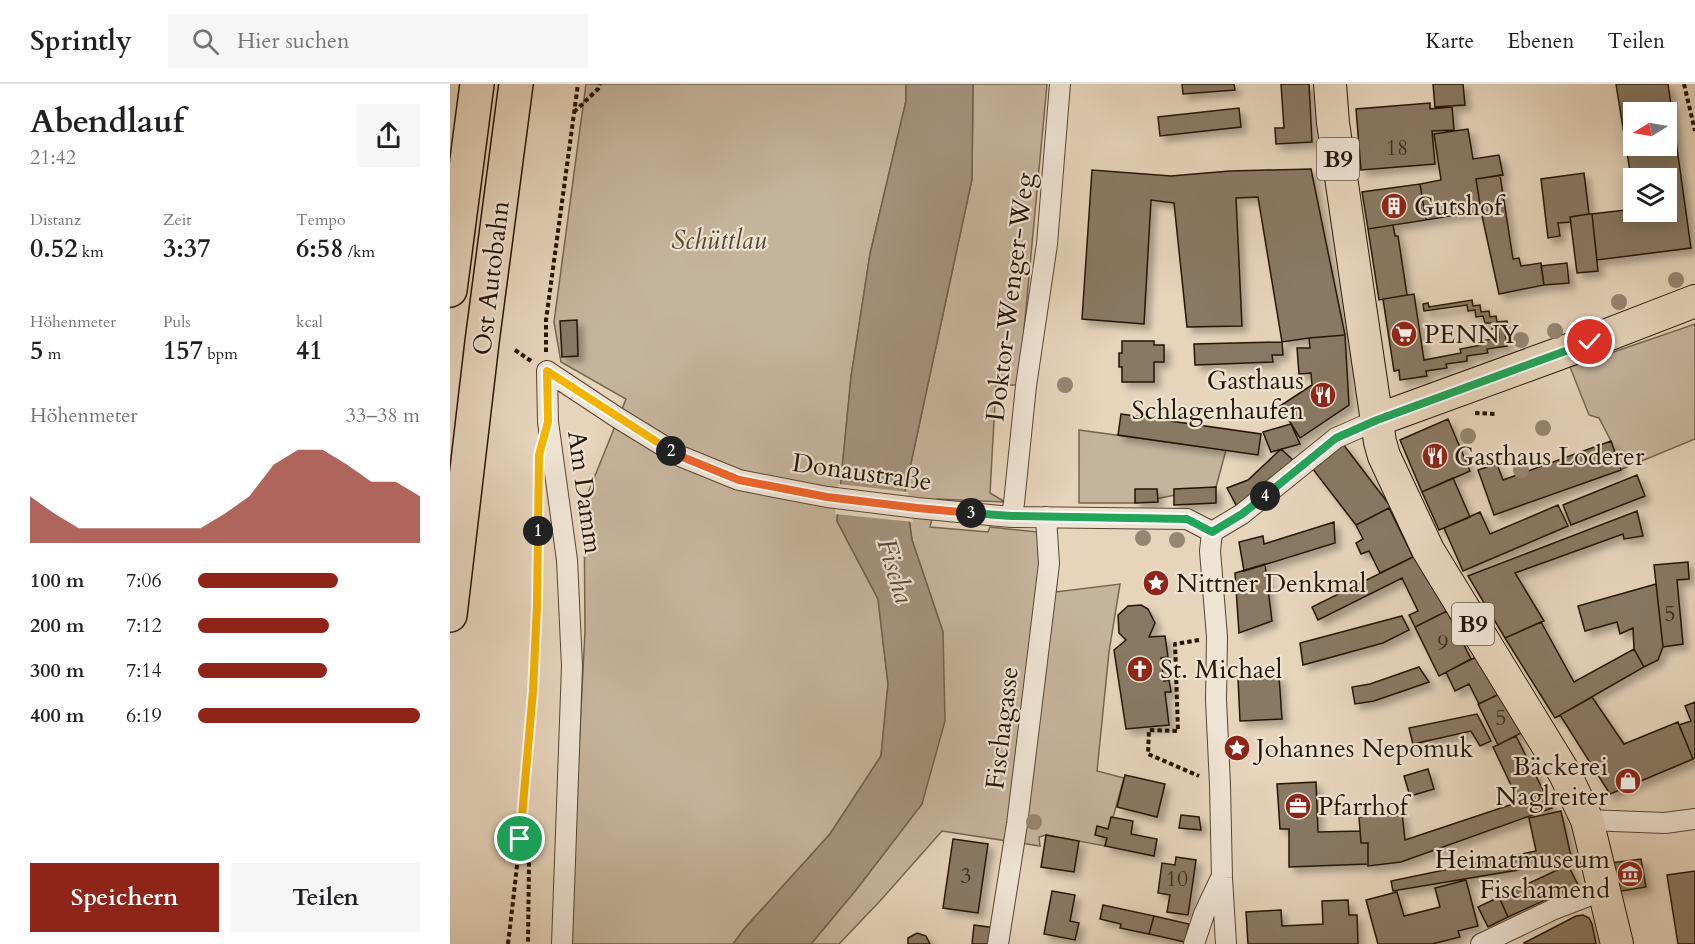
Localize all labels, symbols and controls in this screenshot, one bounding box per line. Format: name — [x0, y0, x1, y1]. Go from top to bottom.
search box — [168, 14, 588, 68]
text: Sprintly — [30, 22, 132, 60]
icon: search — [189, 25, 222, 58]
text: Hier suchen — [237, 26, 349, 56]
text: Karte — [1426, 27, 1474, 56]
text: Ebenen — [1507, 27, 1574, 56]
text: Teilen — [1607, 27, 1665, 56]
text: Abendlauf — [30, 99, 184, 144]
north arrow — [1623, 102, 1677, 156]
map controls — [1623, 102, 1677, 222]
button: share — [357, 104, 420, 167]
house number: 18 — [1386, 133, 1408, 163]
road number: B9 — [1317, 138, 1359, 180]
text: 21:42 — [30, 144, 76, 171]
button: layers — [1623, 168, 1677, 222]
street label: Doktor-Wenger-Weg — [977, 170, 1043, 423]
place label: Gutshof — [1414, 189, 1506, 224]
building icon: Gutshof — [1379, 191, 1409, 221]
street label: Ost Autobahn — [464, 198, 518, 357]
text: Distanz — [30, 209, 81, 231]
text: Zeit — [163, 209, 191, 231]
text: Tempo — [296, 209, 346, 231]
park label: Schüttlau — [671, 223, 767, 258]
text: 0.52 — [30, 231, 78, 266]
text: 3:37 — [163, 231, 211, 266]
text: 6:58 — [296, 231, 344, 266]
text: km — [78, 241, 104, 263]
text: /km — [344, 241, 375, 263]
text: Höhenmeter — [30, 311, 116, 333]
text: Puls — [163, 311, 191, 333]
text: kcal — [296, 311, 323, 333]
pin — [1564, 316, 1615, 367]
place label: PENNY — [1424, 317, 1520, 352]
supermarket icon: PENNY — [1389, 319, 1419, 349]
icon: check — [1573, 325, 1606, 358]
text: 5 — [30, 333, 43, 368]
text: 157 — [163, 333, 203, 368]
text: 41 — [296, 333, 323, 368]
text: m — [43, 343, 61, 365]
text: bpm — [203, 343, 238, 365]
place label: Gasthaus Schlagenhaufen — [1132, 363, 1304, 428]
restaurant icon: Gasthaus Schlagenhaufen — [1308, 380, 1338, 410]
text: Höhenmeter — [30, 402, 138, 429]
text: 33–38 m — [346, 402, 420, 429]
street label: Am Damm — [559, 428, 611, 556]
pin: 2 — [656, 436, 686, 466]
place label: Gasthaus Loderer — [1454, 439, 1645, 474]
text: 2 — [667, 440, 675, 462]
restaurant icon: Gasthaus Loderer — [1420, 441, 1450, 471]
street label: Donaustraße — [790, 445, 934, 499]
pin: 4 — [1250, 481, 1280, 511]
text: 4 — [1261, 485, 1269, 507]
pin: 3 — [956, 498, 986, 528]
text: 3 — [967, 502, 975, 524]
pin: 1 — [523, 516, 553, 546]
text: 1 — [534, 520, 542, 542]
water label: Fischa — [868, 534, 922, 608]
place label: Nittner Denkmal — [1176, 566, 1367, 601]
text: 100 m — [30, 567, 85, 594]
text: 7:06 — [126, 567, 162, 594]
place icon: Nittner Denkmal — [1141, 568, 1171, 598]
house number: 5 — [1664, 599, 1676, 629]
road number: B9 — [1452, 603, 1494, 645]
text: 200 m — [30, 612, 85, 639]
text: 7:12 — [126, 612, 162, 639]
house number: 9 — [1437, 628, 1449, 658]
place label: St. Michael — [1160, 652, 1283, 687]
church icon: St. Michael — [1125, 654, 1155, 684]
text: 300 m — [30, 657, 85, 684]
text: 7:14 — [126, 657, 162, 684]
street label: Fischagasse — [977, 665, 1027, 791]
text: 400 m — [30, 702, 85, 729]
text: 6:19 — [126, 702, 162, 729]
house number: 5 — [1495, 703, 1507, 733]
place label: Johannes Nepomuk — [1252, 731, 1474, 766]
place icon: Johannes Nepomuk — [1222, 733, 1252, 763]
place label: Bäckerei Naglreiter — [1495, 749, 1609, 814]
shop icon: Bäckerei Naglreiter — [1613, 766, 1643, 796]
place label: Pfarrhof — [1318, 789, 1412, 824]
office icon: Pfarrhof — [1283, 791, 1313, 821]
pin — [494, 813, 545, 864]
icon: arrive — [503, 822, 536, 855]
place label: Heimatmuseum Fischamend — [1435, 842, 1610, 907]
museum icon: Heimatmuseum Fischamend — [1615, 859, 1645, 889]
house number: 3 — [960, 861, 972, 891]
button: Speichern — [30, 863, 219, 932]
button: Teilen — [231, 863, 420, 932]
house number: 10 — [1166, 864, 1188, 894]

